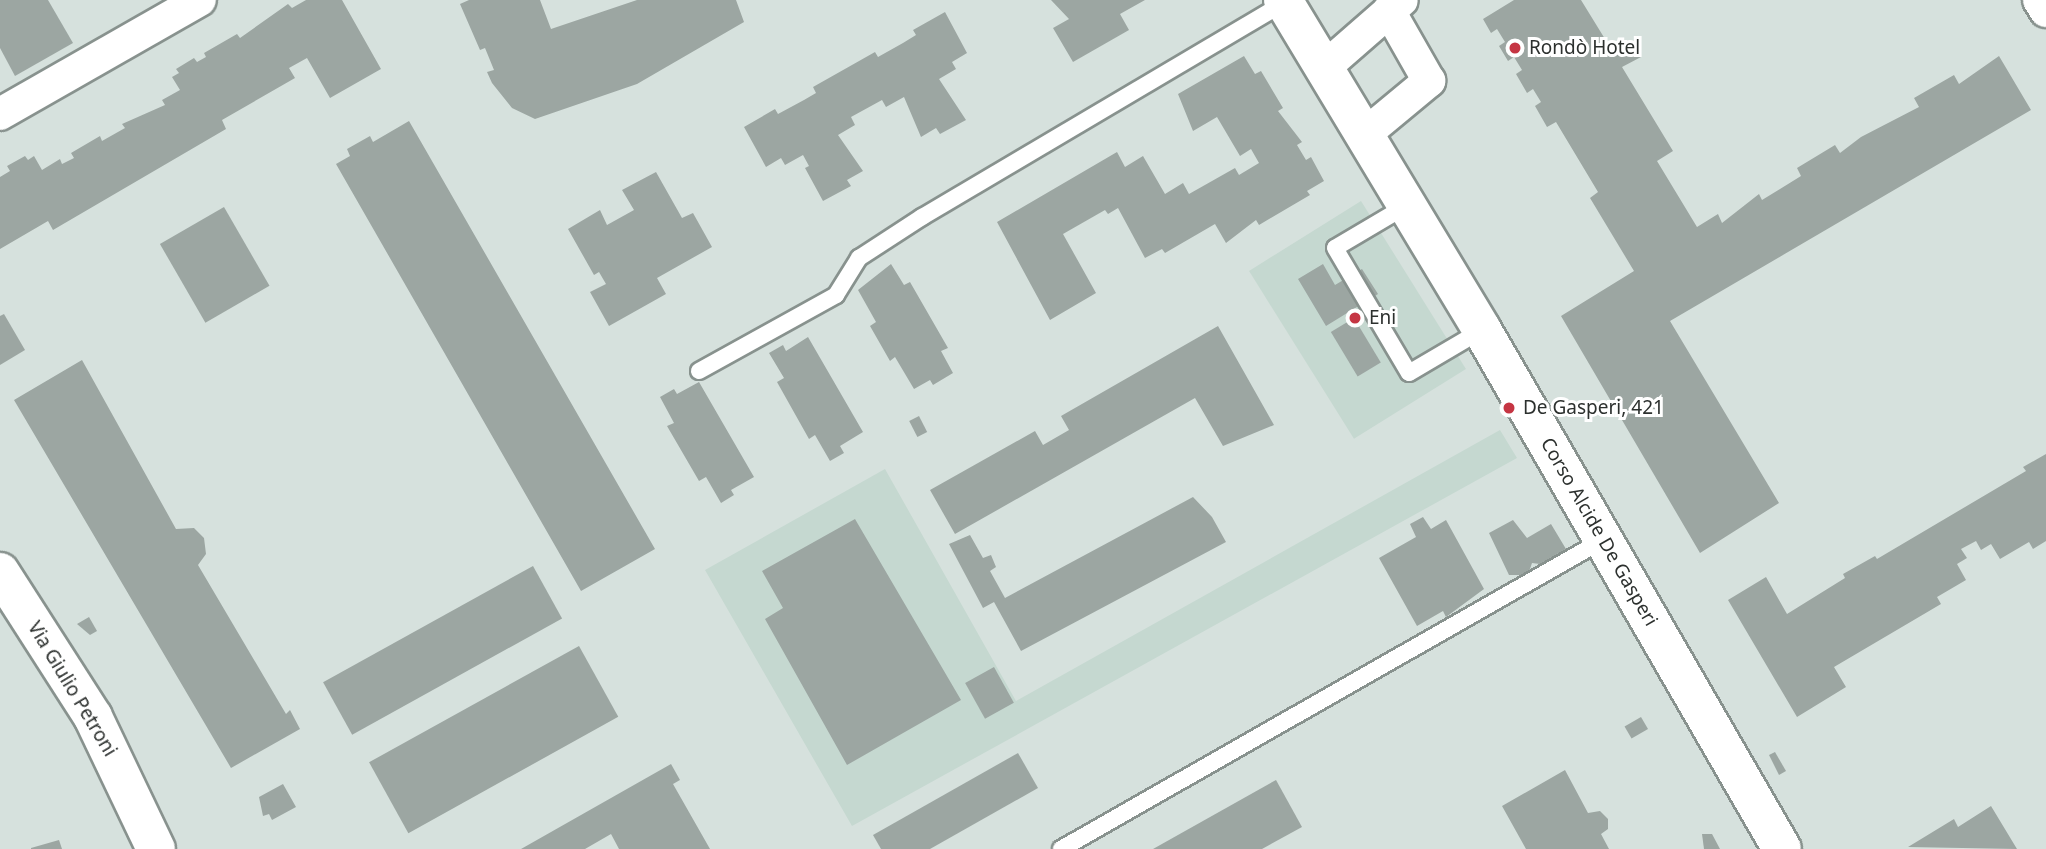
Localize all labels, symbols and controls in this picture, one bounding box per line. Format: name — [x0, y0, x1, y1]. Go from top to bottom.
place label: Rondò Hotel — [1529, 37, 1640, 59]
marker: Rondò Hotel — [1507, 40, 1523, 56]
place label: Eni — [1369, 307, 1396, 329]
marker: Eni — [1347, 310, 1363, 326]
place label: De Gasperi, 421 — [1523, 397, 1664, 419]
marker: De Gasperi, 421 — [1501, 400, 1517, 416]
street label: Corso Alcide De Gasperi — [1536, 434, 1662, 630]
street label: Via Giulio Petroni — [23, 617, 121, 761]

